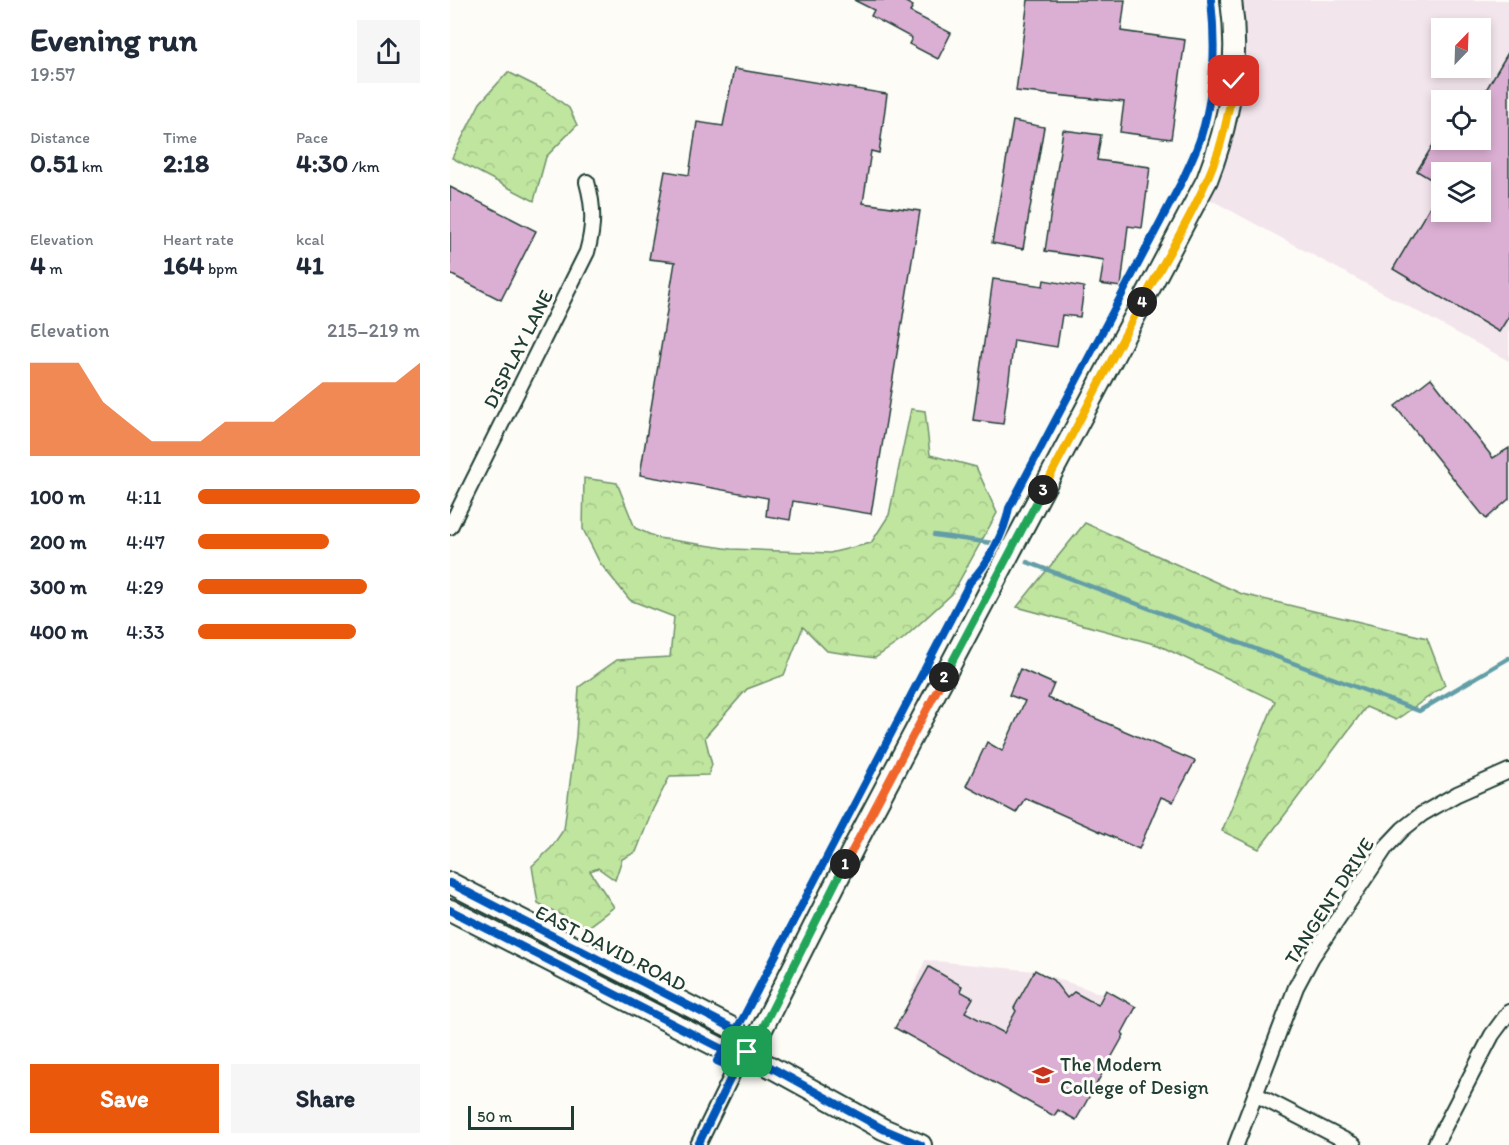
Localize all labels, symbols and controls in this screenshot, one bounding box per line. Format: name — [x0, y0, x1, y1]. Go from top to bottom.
north arrow — [1431, 18, 1491, 78]
map controls — [1431, 18, 1491, 222]
text: Evening run — [30, 20, 197, 59]
button: share — [357, 20, 420, 83]
pin — [1208, 55, 1259, 106]
text: 19:57 — [30, 62, 75, 86]
icon: check — [1217, 64, 1250, 97]
button: locate — [1431, 90, 1491, 150]
text: Distance — [30, 128, 90, 147]
text: Time — [163, 128, 197, 147]
text: Pace — [296, 128, 328, 147]
text: 0.51 — [30, 147, 78, 179]
text: 2:18 — [163, 147, 209, 179]
text: 4:30 — [296, 147, 348, 179]
text: km — [78, 157, 103, 176]
text: /km — [348, 157, 380, 176]
button: layers — [1431, 162, 1491, 222]
text: Elevation — [30, 230, 94, 249]
text: Heart rate — [163, 230, 234, 249]
text: kcal — [296, 230, 324, 249]
text: 4 — [30, 249, 46, 281]
text: 164 — [163, 249, 204, 281]
text: 41 — [296, 249, 324, 281]
text: m — [46, 259, 63, 278]
text: bpm — [204, 259, 238, 278]
street label: DISPLAY LANE — [478, 286, 558, 412]
pin: 4 — [1127, 287, 1157, 317]
text: 4 — [1137, 292, 1147, 311]
text: Elevation — [30, 318, 109, 342]
text: 215–219 m — [327, 318, 420, 342]
pin: 3 — [1028, 475, 1058, 505]
text: 3 — [1039, 480, 1047, 499]
text: 100 m — [30, 485, 85, 509]
text: 4:11 — [126, 485, 161, 509]
text: 200 m — [30, 530, 86, 554]
text: 4:47 — [126, 530, 165, 554]
text: 300 m — [30, 575, 87, 599]
text: 4:29 — [126, 575, 164, 599]
text: 400 m — [30, 620, 88, 644]
text: 4:33 — [126, 620, 165, 644]
pin: 2 — [929, 662, 959, 692]
text: 2 — [940, 667, 948, 686]
street label: TANGENT DRIVE — [1279, 833, 1379, 969]
pin: 1 — [830, 849, 860, 879]
text: 1 — [841, 854, 849, 873]
street label: EAST DAVID ROAD — [532, 900, 690, 996]
pin — [721, 1026, 772, 1077]
icon: arrive — [730, 1035, 763, 1068]
place label: The Modern College of Design — [1060, 1052, 1209, 1099]
school or university icon: The Modern College of Design — [1031, 1063, 1055, 1087]
button: Save — [30, 1064, 219, 1133]
button: Share — [231, 1064, 420, 1133]
scale bar — [468, 1103, 574, 1130]
text: 50 m — [477, 1107, 512, 1126]

